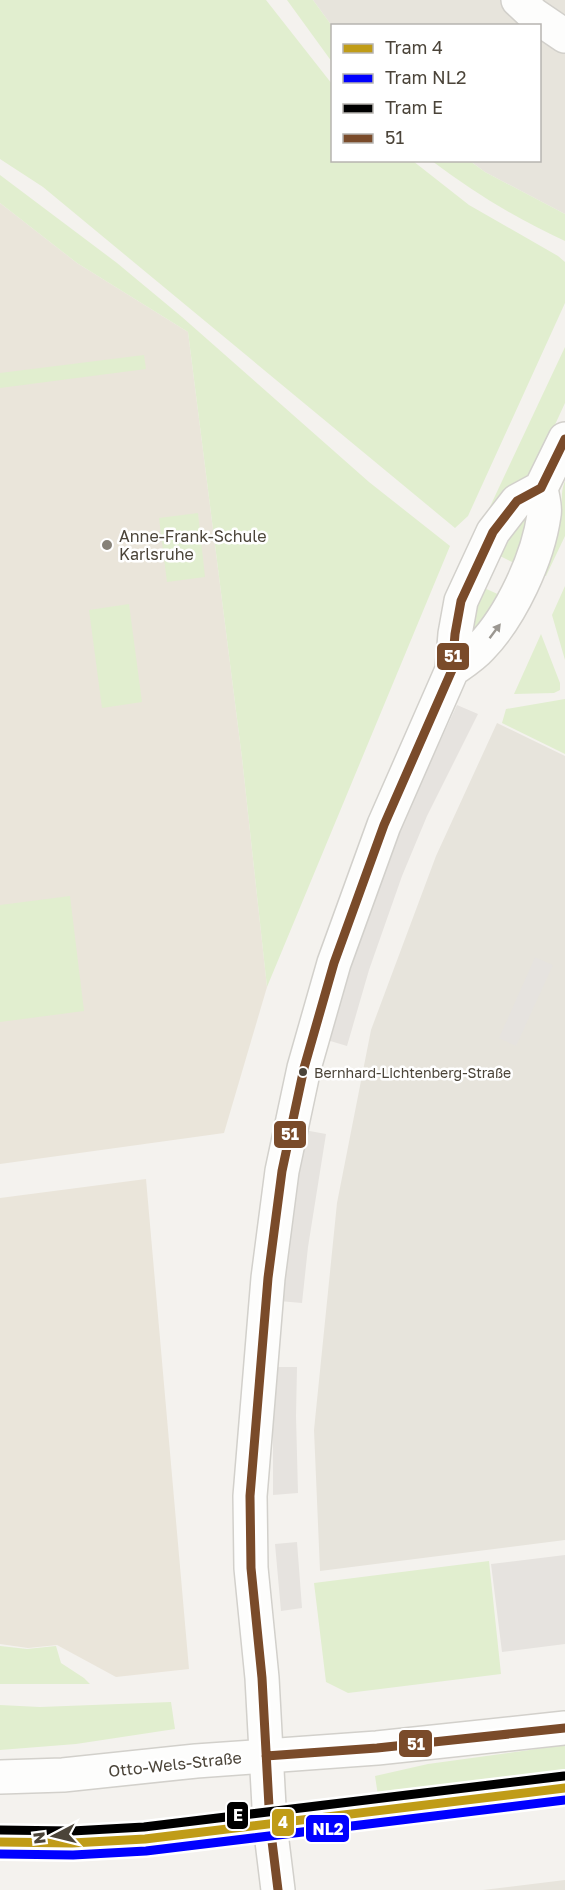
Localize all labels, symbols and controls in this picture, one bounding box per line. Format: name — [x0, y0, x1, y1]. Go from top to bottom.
legend — [331, 24, 541, 162]
text: Tram 4 — [385, 36, 443, 58]
text: Tram NL2 — [385, 66, 466, 88]
text: Tram E — [385, 96, 443, 118]
text: 51 — [385, 126, 404, 148]
place label: Anne-Frank-Schule Karlsruhe — [119, 526, 266, 564]
marker: Anne-Frank-Schule Karlsruhe — [100, 538, 114, 552]
one-way arrow — [488, 623, 500, 638]
line badge: 51 — [436, 642, 470, 671]
text: 51 — [444, 646, 462, 666]
place label: Bernhard-Lichtenberg-Straße — [314, 1064, 511, 1081]
marker: Bernhard-Lichtenberg-Straße — [297, 1066, 309, 1078]
line badge: 51 — [273, 1120, 307, 1149]
text: 51 — [281, 1124, 299, 1144]
line badge: 51 — [398, 1729, 433, 1758]
text: 51 — [407, 1734, 425, 1754]
street label: Otto-Wels-Straße — [107, 1747, 243, 1781]
line badge: E — [226, 1801, 249, 1830]
text: E — [233, 1805, 243, 1825]
north arrow — [24, 1806, 84, 1866]
line badge: 4 — [271, 1808, 295, 1837]
text: 4 — [278, 1812, 288, 1832]
line badge: NL2 — [305, 1814, 350, 1843]
text: NL2 — [312, 1819, 344, 1839]
text: N — [28, 1831, 50, 1845]

